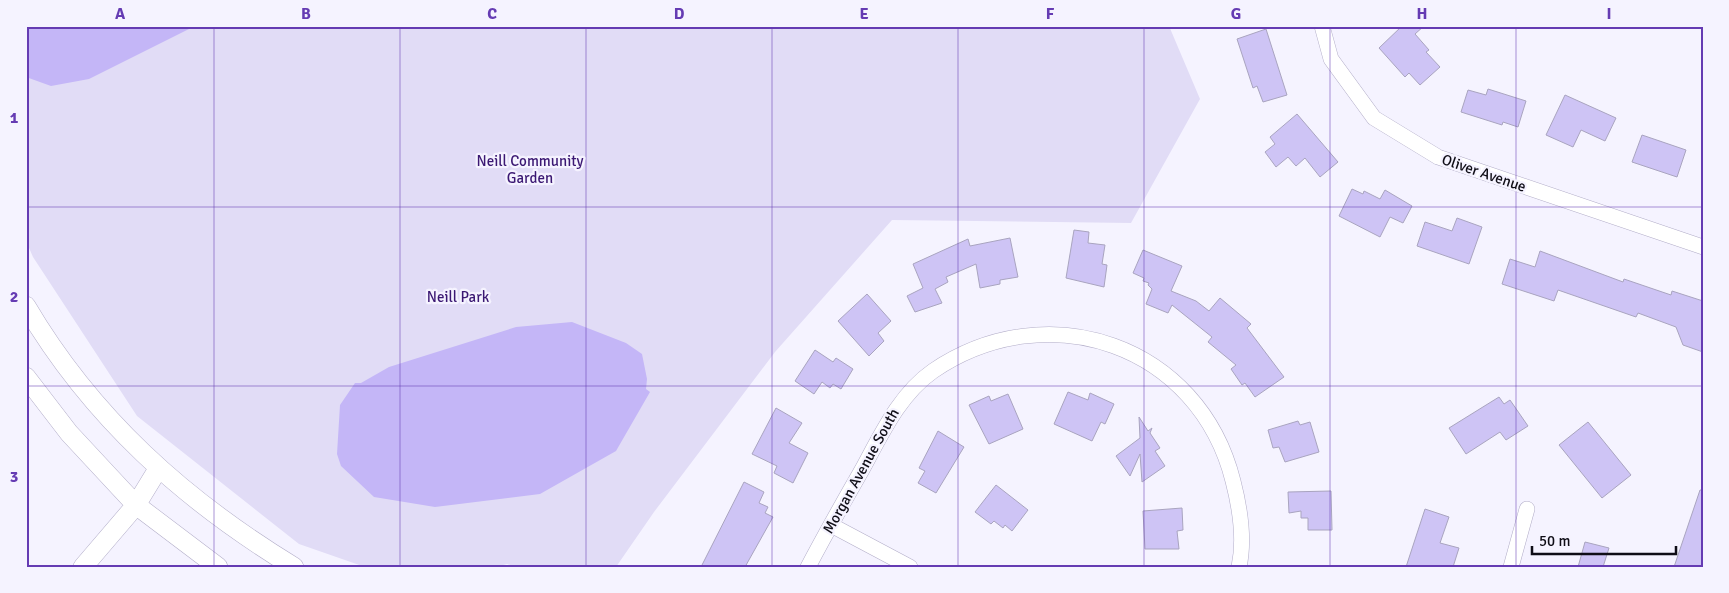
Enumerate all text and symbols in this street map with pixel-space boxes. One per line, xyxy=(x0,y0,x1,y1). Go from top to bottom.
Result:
text: A xyxy=(115,4,126,24)
text: B xyxy=(301,4,311,24)
text: C xyxy=(487,4,497,24)
text: D xyxy=(674,4,685,24)
text: E xyxy=(859,4,869,24)
text: F xyxy=(1046,4,1055,24)
text: G xyxy=(1231,4,1241,24)
text: H xyxy=(1417,4,1427,24)
text: I xyxy=(1606,4,1612,24)
text: 1 xyxy=(10,108,19,128)
street label: Oliver Avenue xyxy=(1439,150,1529,196)
park label: Neill Community Garden xyxy=(476,152,584,187)
text: 2 xyxy=(10,287,18,307)
park label: Neill Park xyxy=(427,288,490,306)
street label: Morgan Avenue South xyxy=(819,405,903,537)
text: 3 xyxy=(10,467,18,487)
scale bar xyxy=(1532,523,1675,555)
text: 50 m xyxy=(1539,532,1570,550)

